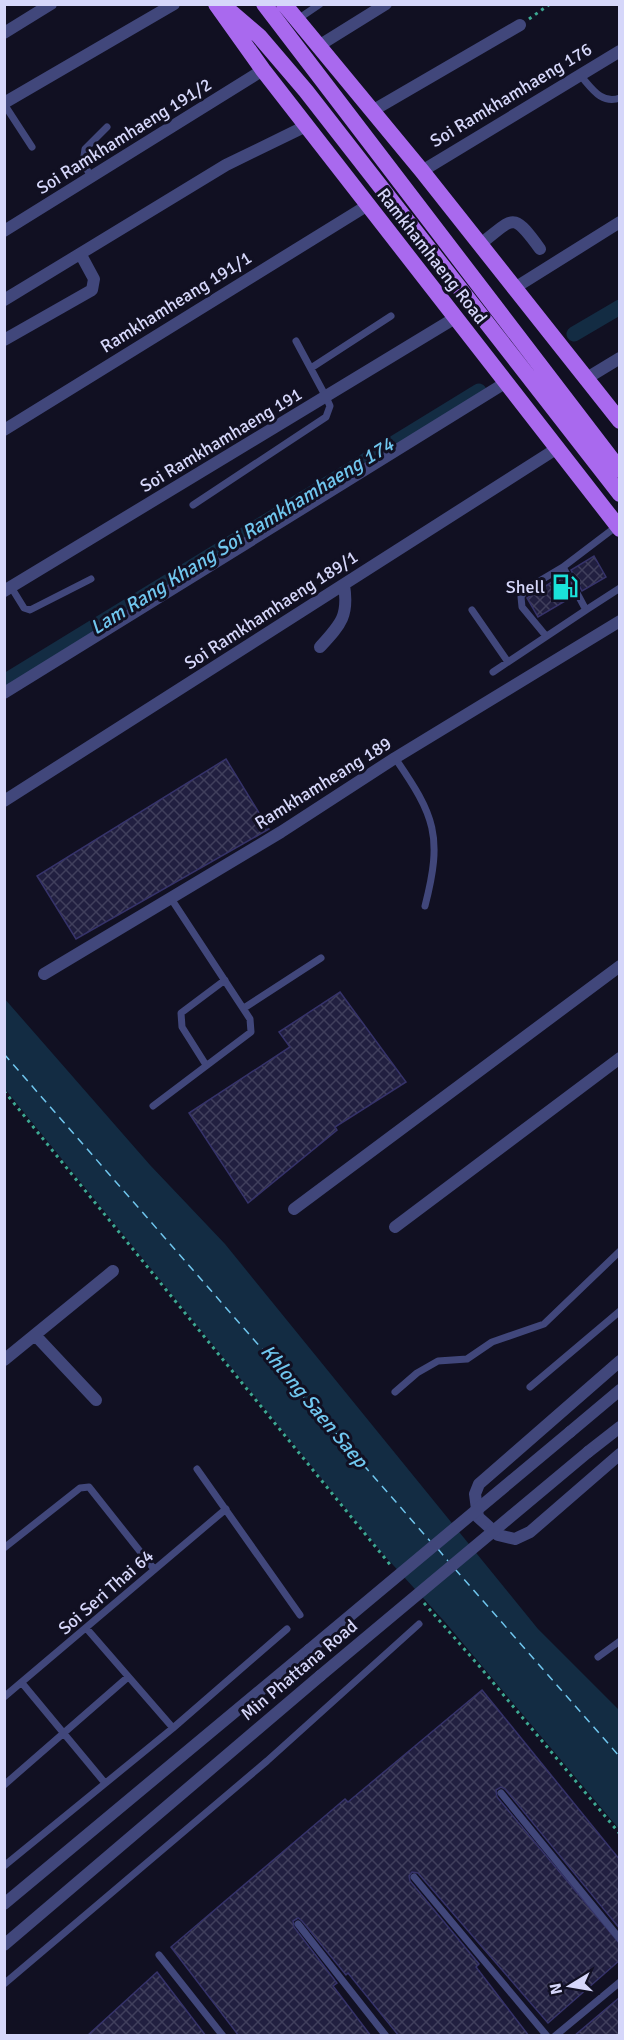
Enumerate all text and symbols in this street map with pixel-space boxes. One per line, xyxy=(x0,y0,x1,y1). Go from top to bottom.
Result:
street label: Soi Ramkhamhaeng 176 xyxy=(426,38,596,152)
street label: Soi Ramkhamhaeng 191/2 xyxy=(32,73,216,199)
street label: Ramkhamhaeng Road xyxy=(372,184,492,328)
street label: Ramkhamheang 191/1 xyxy=(96,247,256,357)
street label: Soi Ramkhamhaeng 191 xyxy=(136,383,306,497)
water label: Lam Rang Khang Soi Ramkhamhaeng 174 xyxy=(86,431,399,640)
street label: Soi Ramkhamhaeng 189/1 xyxy=(180,546,362,674)
fuel station icon: Shell xyxy=(550,572,580,602)
place label: Shell xyxy=(506,576,545,598)
street label: Ramkhamheang 189 xyxy=(251,732,395,834)
water label: Khlong Saen Saep xyxy=(255,1339,374,1474)
street label: Soi Seri Thai 64 xyxy=(54,1544,158,1639)
street label: Min Phattana Road xyxy=(236,1615,362,1725)
north arrow xyxy=(540,1956,600,2016)
text: N xyxy=(545,1981,567,1996)

